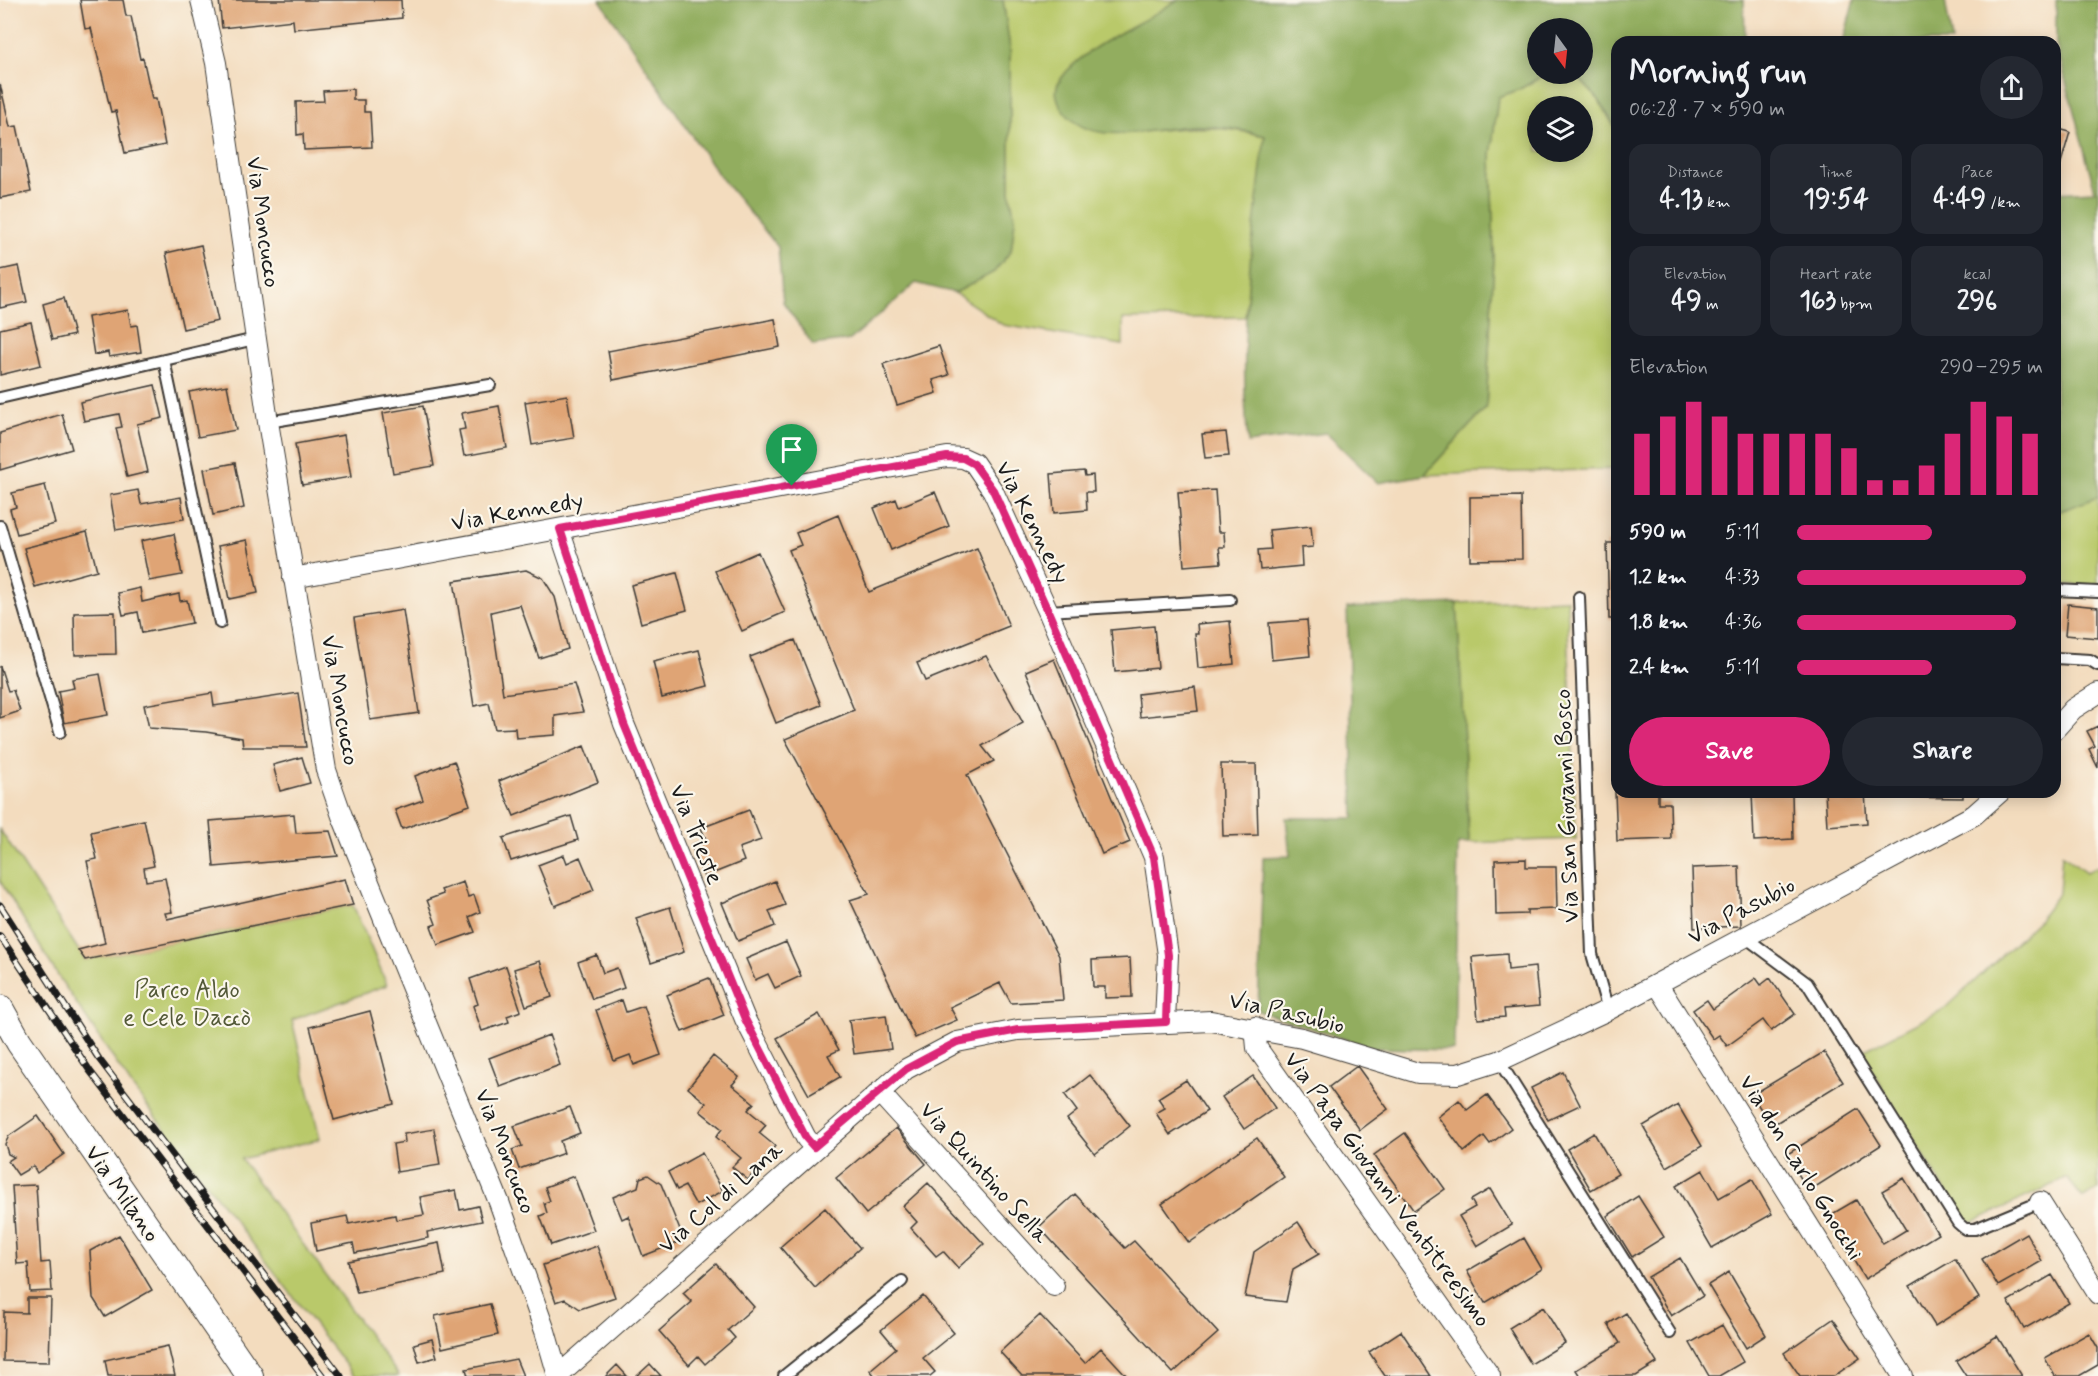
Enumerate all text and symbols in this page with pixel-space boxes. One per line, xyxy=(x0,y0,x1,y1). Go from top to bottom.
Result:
north arrow xyxy=(1527,18,1593,84)
map controls xyxy=(1527,18,1593,162)
text: Morning run xyxy=(1629,51,1807,95)
button: share xyxy=(1980,56,2043,119)
button: layers xyxy=(1527,96,1593,162)
text: 06:28 · 7 × 590 m xyxy=(1629,96,1785,123)
street label: Via Moncucco xyxy=(238,155,287,290)
text: Distance xyxy=(1667,162,1723,183)
text: Time xyxy=(1819,162,1853,183)
text: Pace xyxy=(1961,162,1993,183)
text: 4.13 xyxy=(1660,183,1703,217)
text: 19:54 xyxy=(1803,183,1869,217)
text: 4:49 xyxy=(1933,183,1986,217)
text: km xyxy=(1703,192,1730,213)
text: /km xyxy=(1986,192,2021,213)
text: Elevation xyxy=(1664,264,1727,285)
text: Heart rate xyxy=(1800,264,1872,285)
text: kcal xyxy=(1964,264,1990,285)
text: 49 xyxy=(1671,285,1702,319)
text: 163 xyxy=(1799,285,1836,319)
text: 296 xyxy=(1957,285,1997,319)
text: m xyxy=(1702,294,1719,315)
text: bpm xyxy=(1836,294,1873,315)
text: Elevation xyxy=(1629,354,1708,381)
text: 290–295 m xyxy=(1940,354,2043,381)
pin xyxy=(766,424,817,486)
icon: arrive xyxy=(775,433,808,466)
street label: Via Kennedy xyxy=(987,456,1076,589)
street label: Via Kennedy xyxy=(449,486,586,539)
text: 590 m xyxy=(1629,519,1686,546)
text: 5:11 xyxy=(1725,519,1760,546)
text: 1.2 km xyxy=(1629,564,1686,591)
text: 4:33 xyxy=(1725,564,1759,591)
text: 1.8 km xyxy=(1629,609,1688,636)
text: 4:36 xyxy=(1725,609,1762,636)
street label: Via Moncucco xyxy=(313,633,366,768)
text: 2.4 km xyxy=(1629,654,1689,681)
text: 5:11 xyxy=(1725,654,1760,681)
street label: Via San Giovanni Bosco xyxy=(1548,688,1587,924)
button: Save xyxy=(1629,717,1830,786)
button: Share xyxy=(1842,717,2043,786)
street label: Via Trieste xyxy=(661,780,730,889)
street label: Via Pasubio xyxy=(1682,870,1801,953)
park label: Parco Aldo e Cele Daccò xyxy=(123,975,251,1034)
street label: Via Pasubio xyxy=(1226,985,1348,1042)
street label: Via Papa Giovanni Ventitreesimo xyxy=(1276,1046,1497,1334)
street label: Via don Carlo Gnocchi xyxy=(1731,1069,1870,1266)
street label: Via Moncucco xyxy=(466,1084,543,1219)
street label: Via Quintino Sella xyxy=(912,1096,1056,1251)
street label: Via Col di Lana xyxy=(652,1135,790,1261)
street label: Via Milano xyxy=(77,1139,167,1249)

